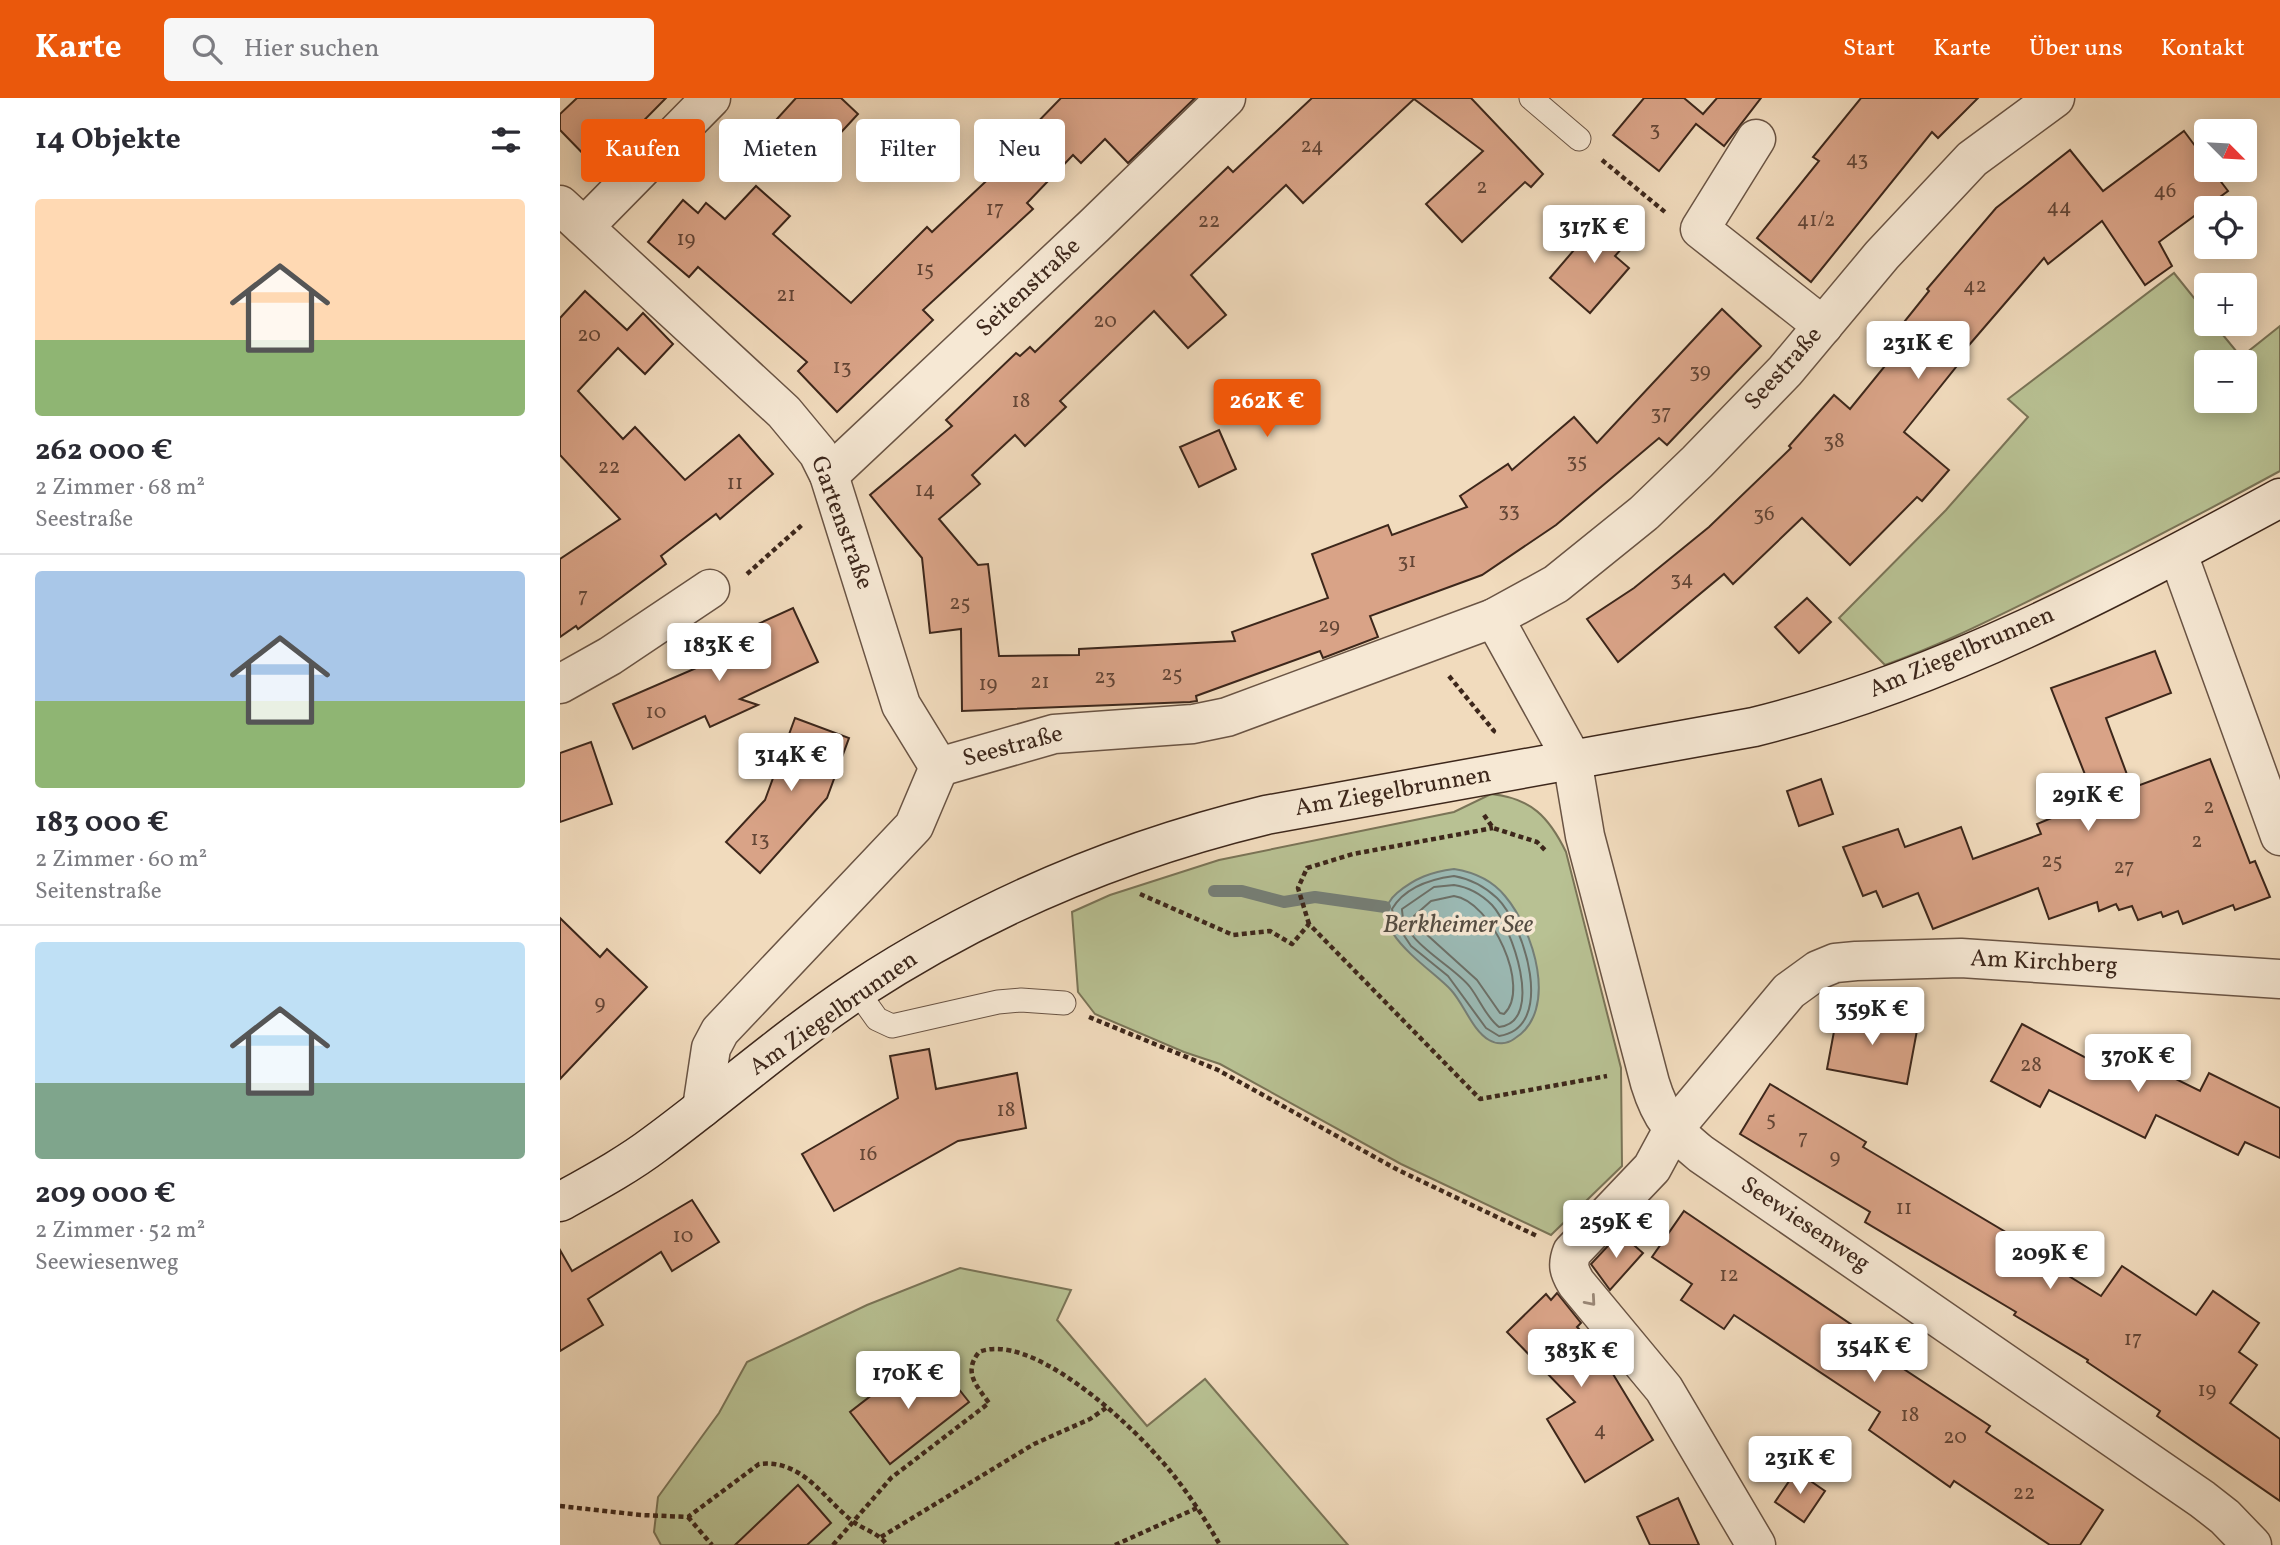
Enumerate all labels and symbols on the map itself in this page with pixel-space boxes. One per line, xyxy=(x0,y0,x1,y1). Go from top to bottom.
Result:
house number: 3 xyxy=(1650,115,1660,144)
north arrow xyxy=(2194,119,2258,182)
house number: 24 xyxy=(1300,132,1324,161)
house number: 43 xyxy=(1846,145,1868,174)
house number: 2 xyxy=(1476,173,1488,202)
house number: 46 xyxy=(2154,177,2176,206)
house number: 44 xyxy=(2046,193,2072,222)
house number: 17 xyxy=(986,195,1004,224)
pin: 317K € xyxy=(1537,206,1651,265)
house number: 41/2 xyxy=(1797,206,1835,235)
house number: 22 xyxy=(1198,207,1220,236)
house number: 19 xyxy=(676,225,696,254)
street label: Seitenstraße xyxy=(969,230,1089,346)
house number: 15 xyxy=(916,255,934,284)
house number: 42 xyxy=(1963,272,1987,301)
house number: 21 xyxy=(776,281,796,310)
house number: 20 xyxy=(1093,307,1117,336)
street label: Seestraße xyxy=(1737,320,1831,418)
house number: 20 xyxy=(577,321,601,350)
pin: 231K € xyxy=(1861,322,1975,381)
house number: 13 xyxy=(833,353,851,382)
house number: 39 xyxy=(1689,357,1711,386)
pin: 262K € xyxy=(1210,380,1324,439)
house number: 18 xyxy=(1012,387,1030,416)
house number: 37 xyxy=(1651,399,1671,428)
house number: 38 xyxy=(1823,427,1845,456)
house number: 35 xyxy=(1567,447,1587,476)
street label: Gartenstraße xyxy=(801,451,881,595)
house number: 22 xyxy=(598,453,620,482)
house number: 11 xyxy=(727,469,743,498)
house number: 14 xyxy=(915,476,935,505)
house number: 33 xyxy=(1498,496,1520,525)
house number: 36 xyxy=(1753,500,1775,529)
house number: 31 xyxy=(1398,547,1416,576)
house number: 34 xyxy=(1670,565,1694,594)
house number: 7 xyxy=(578,582,588,611)
house number: 25 xyxy=(949,589,971,618)
street label: Am Ziegelbrunnen xyxy=(1864,599,2060,707)
house number: 29 xyxy=(1318,612,1340,641)
pin: 183K € xyxy=(662,624,776,683)
house number: 25 xyxy=(1161,660,1183,689)
house number: 23 xyxy=(1094,663,1116,692)
house number: 21 xyxy=(1030,668,1050,697)
house number: 19 xyxy=(978,670,998,699)
house number: 10 xyxy=(646,698,666,727)
street label: Seestraße xyxy=(959,717,1067,777)
pin: 314K € xyxy=(734,734,848,793)
street label: Am Ziegelbrunnen xyxy=(1292,758,1494,826)
pin: 291K € xyxy=(2031,774,2145,833)
house number: 2 xyxy=(2203,793,2215,822)
house number: 13 xyxy=(751,825,769,854)
house number: 2 xyxy=(2191,827,2203,856)
house number: 25 xyxy=(2041,847,2063,876)
house number: 27 xyxy=(2114,853,2134,882)
water label: Berkheimer See xyxy=(1383,907,1534,943)
street label: Am Kirchberg xyxy=(1969,942,2119,984)
street label: Am Ziegelbrunnen xyxy=(743,943,925,1085)
pin: 359K € xyxy=(1815,988,1929,1047)
house number: 9 xyxy=(595,989,606,1018)
pin: 370K € xyxy=(2081,1034,2195,1094)
house number: 28 xyxy=(2020,1051,2042,1080)
house number: 18 xyxy=(997,1096,1015,1125)
house number: 5 xyxy=(1766,1105,1776,1134)
house number: 7 xyxy=(1798,1124,1808,1153)
house number: 16 xyxy=(859,1140,877,1169)
house number: 9 xyxy=(1830,1143,1841,1172)
street label: Seewiesenweg xyxy=(1733,1169,1877,1281)
house number: 11 xyxy=(1896,1194,1912,1223)
pin: 259K € xyxy=(1559,1200,1673,1260)
house number: 10 xyxy=(673,1222,693,1251)
pin: 209K € xyxy=(1993,1232,2107,1291)
house number: 12 xyxy=(1719,1261,1739,1290)
one-way arrow xyxy=(1583,1293,1595,1306)
pin: 354K € xyxy=(1817,1324,1931,1384)
house number: 17 xyxy=(2124,1325,2142,1354)
pin: 383K € xyxy=(1524,1330,1638,1389)
pin: 170K € xyxy=(851,1352,965,1411)
house number: 19 xyxy=(2197,1376,2217,1405)
house number: 18 xyxy=(1901,1401,1919,1430)
house number: 4 xyxy=(1594,1416,1606,1445)
house number: 20 xyxy=(1943,1423,1967,1452)
pin: 231K € xyxy=(1743,1436,1857,1496)
house number: 22 xyxy=(2013,1479,2035,1508)

